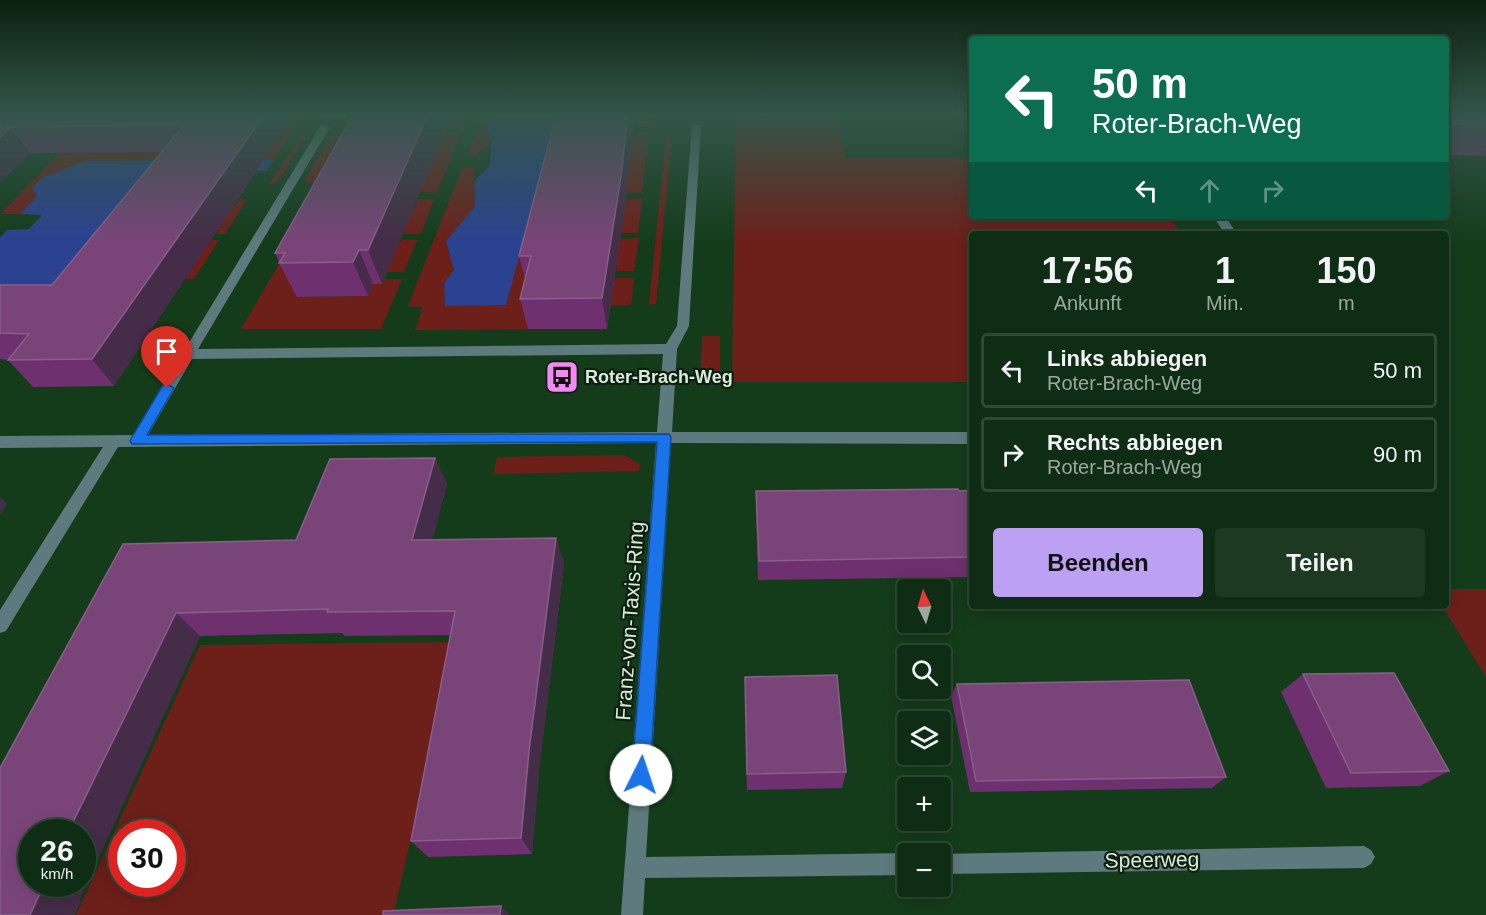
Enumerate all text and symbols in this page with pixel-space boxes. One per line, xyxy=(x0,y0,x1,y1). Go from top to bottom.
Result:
icon: left xyxy=(993,60,1071,138)
text: 50 m xyxy=(1092,60,1188,107)
text: Roter-Brach-Weg xyxy=(1092,109,1302,139)
icon: left xyxy=(1130,174,1163,207)
icon: ahead xyxy=(1193,174,1226,207)
icon: right xyxy=(1256,174,1289,207)
text: 17:56 xyxy=(1042,250,1134,291)
text: 1 xyxy=(1215,250,1235,291)
text: 150 xyxy=(1316,250,1376,291)
text: Ankunft xyxy=(1054,292,1121,314)
text: Min. xyxy=(1206,292,1244,314)
text: m xyxy=(1338,292,1355,314)
pin xyxy=(141,326,192,388)
icon: arrive xyxy=(150,335,183,368)
text: Links abbiegen xyxy=(1047,346,1207,371)
icon: left xyxy=(996,354,1029,387)
text: 50 m xyxy=(1373,358,1422,383)
bus stop icon: Roter-Brach-Weg xyxy=(544,359,580,395)
place label: Roter-Brach-Weg xyxy=(585,367,733,387)
text: Roter-Brach-Weg xyxy=(1047,372,1202,394)
text: Rechts abbiegen xyxy=(1047,430,1223,455)
icon: right xyxy=(996,438,1029,471)
text: 90 m xyxy=(1373,442,1422,467)
text: Roter-Brach-Weg xyxy=(1047,456,1202,478)
street label: Franz-von-Taxis-Ring xyxy=(611,521,648,721)
button: Beenden xyxy=(993,528,1203,597)
button: Teilen xyxy=(1215,528,1425,597)
north arrow xyxy=(897,579,951,633)
map controls xyxy=(897,579,951,897)
button: search xyxy=(897,645,951,699)
button: layers xyxy=(897,711,951,765)
position arrow xyxy=(609,743,673,807)
button: + xyxy=(897,777,951,831)
speed limit sign: 30 xyxy=(108,819,186,897)
text: 26 xyxy=(40,834,74,867)
button: − xyxy=(897,843,951,897)
street label: Speerweg xyxy=(1105,847,1199,872)
text: km/h xyxy=(41,865,73,882)

